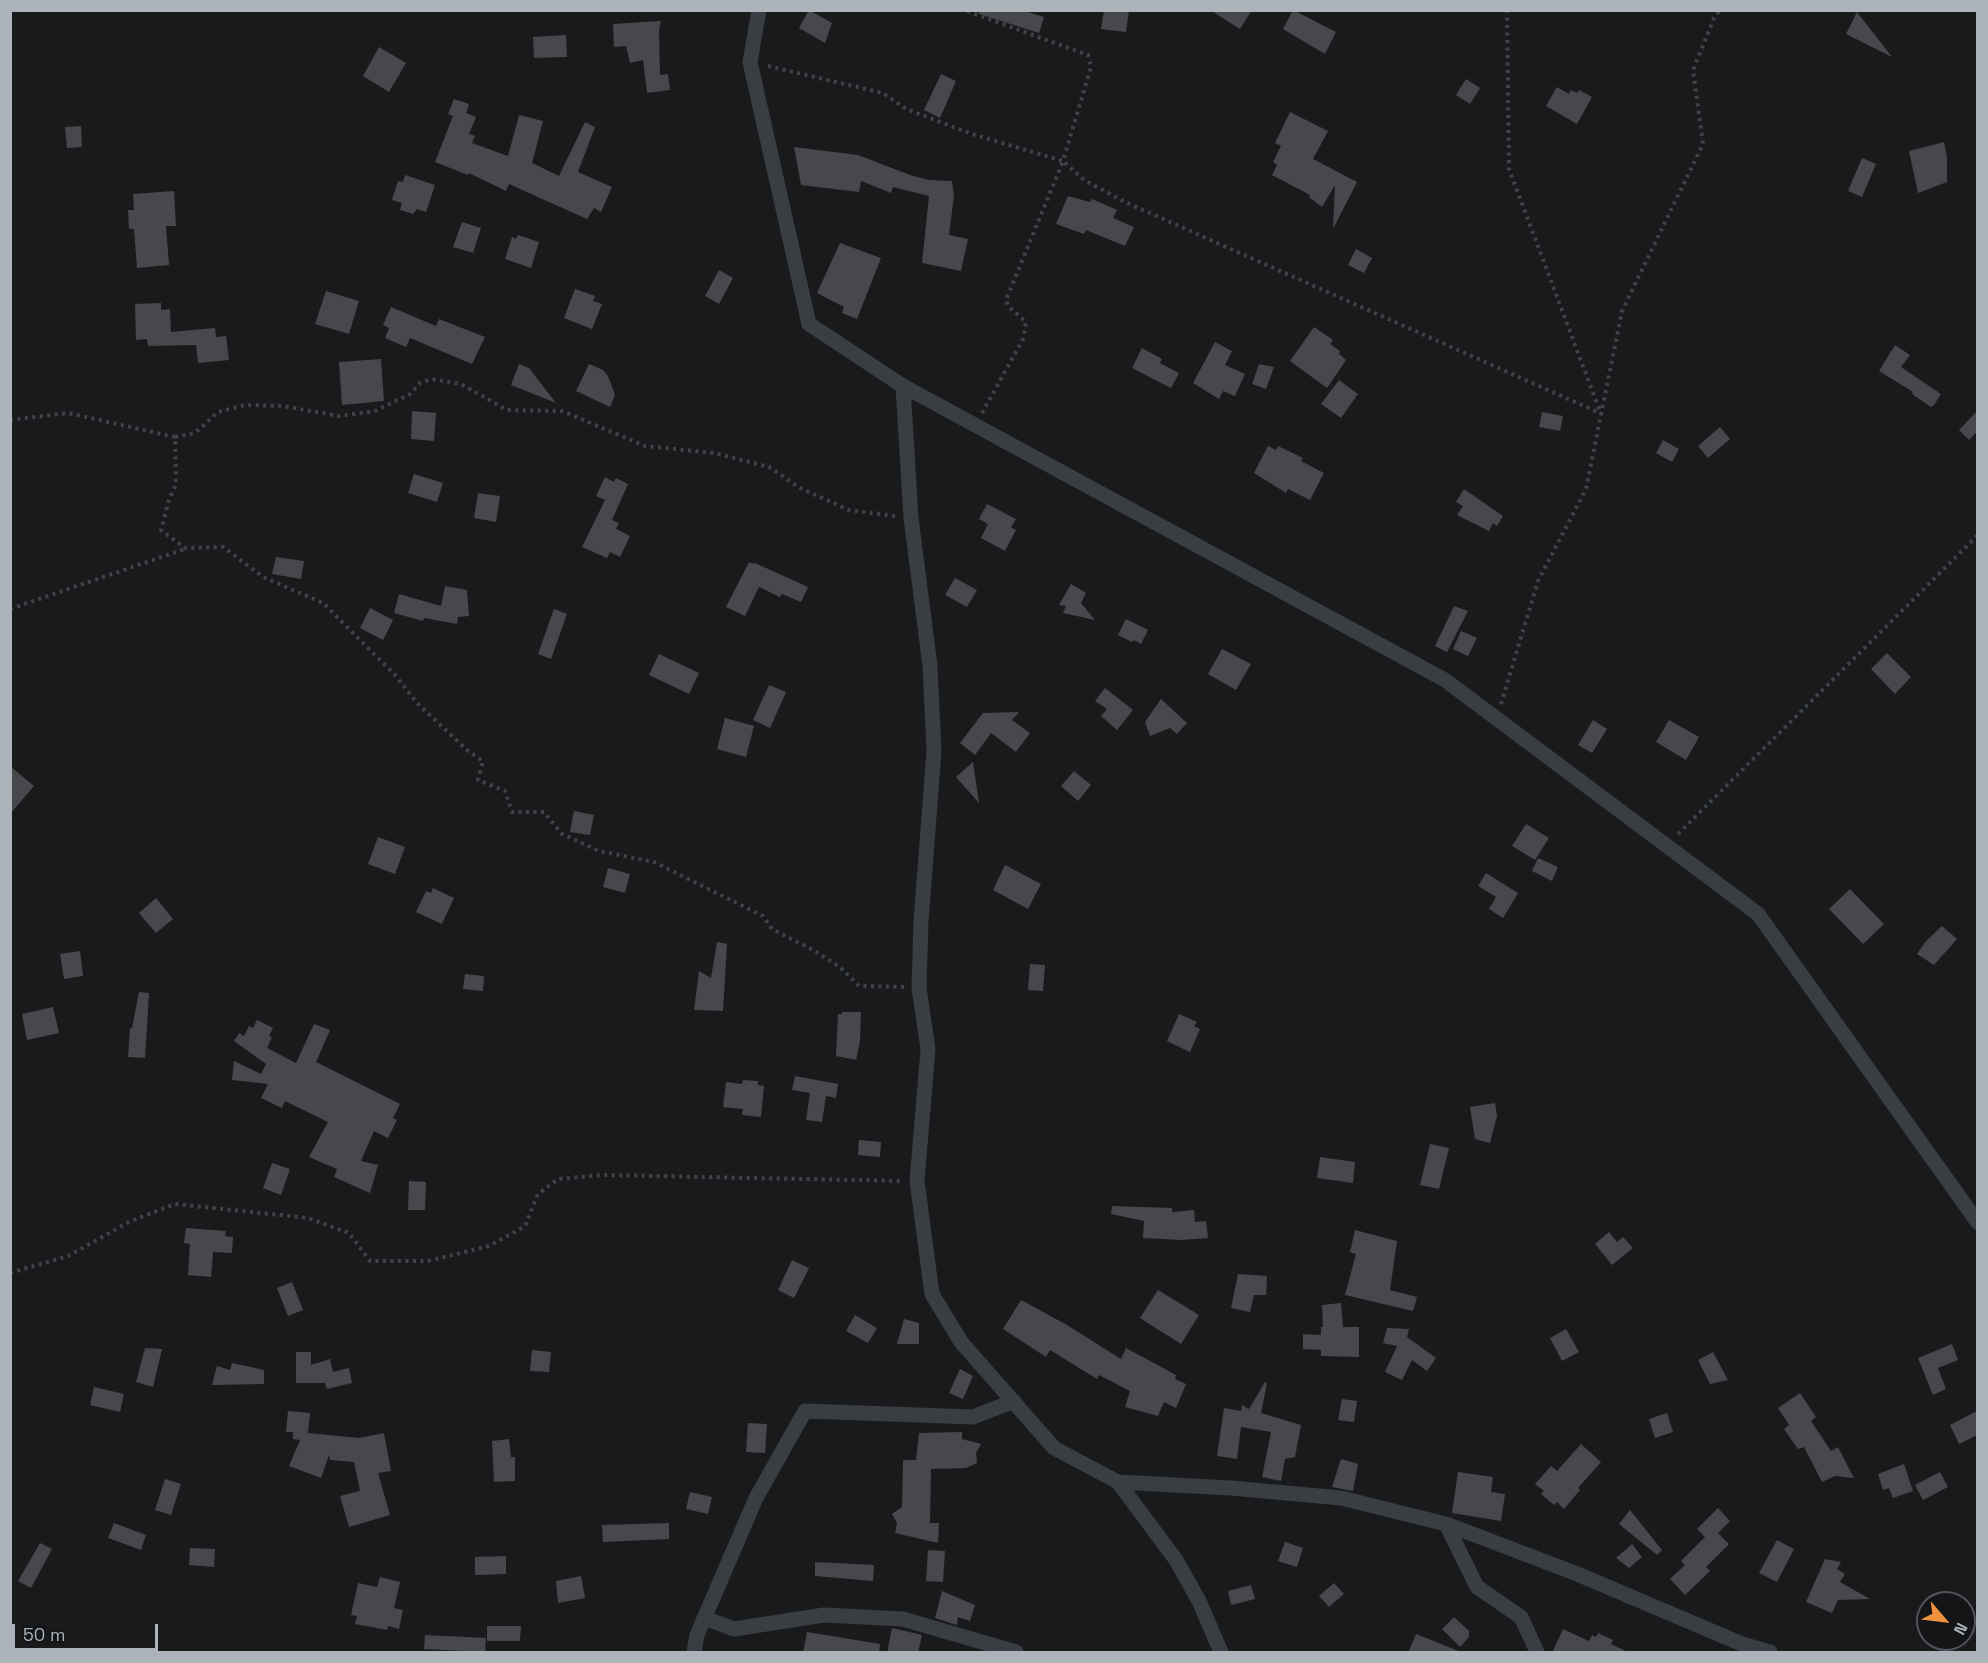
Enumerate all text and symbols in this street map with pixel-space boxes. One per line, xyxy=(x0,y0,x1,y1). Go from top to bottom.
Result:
north arrow xyxy=(1916,1591,1976,1651)
scale bar xyxy=(15,1612,160,1650)
text: N xyxy=(1949,1619,1972,1638)
text: 50 m xyxy=(23,1623,65,1646)

